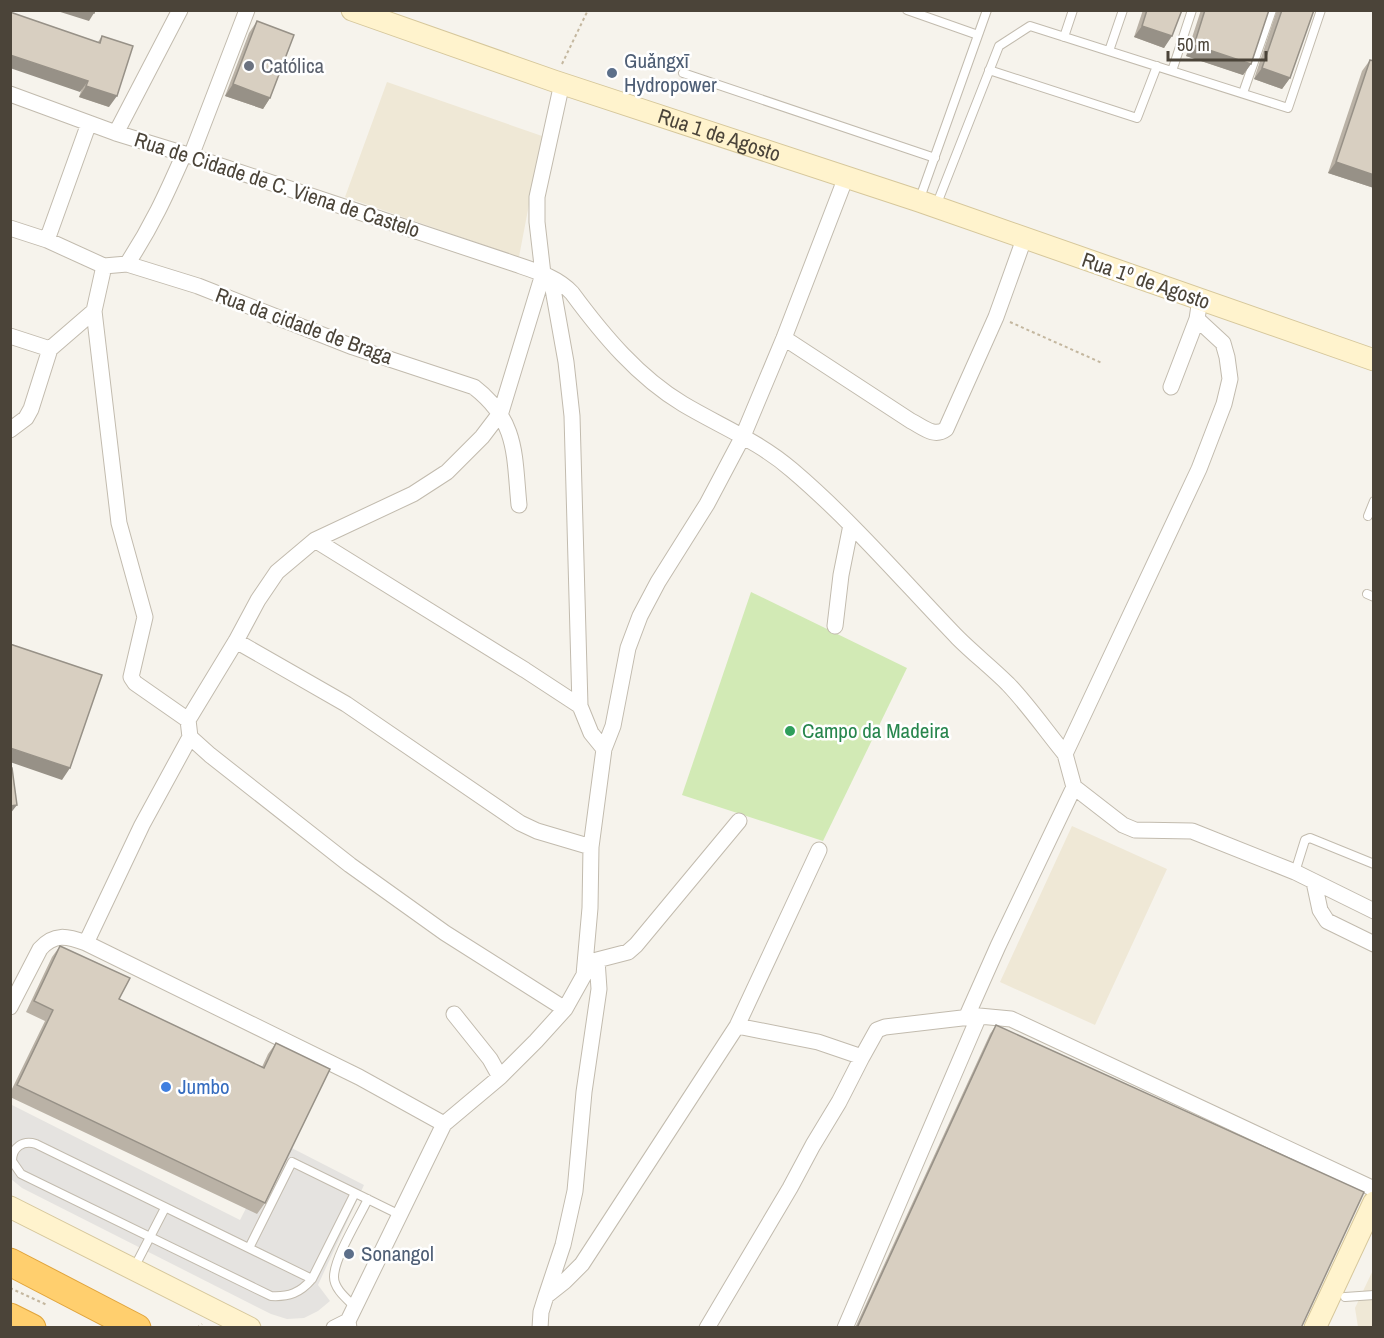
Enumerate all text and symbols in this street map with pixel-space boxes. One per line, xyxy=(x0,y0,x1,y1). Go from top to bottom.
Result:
scale bar xyxy=(1168,24,1266,62)
text: 50 m xyxy=(1177,32,1210,57)
place label: Guǎngxī Hydropower xyxy=(624,46,717,99)
place label: Católica xyxy=(261,51,325,80)
marker: Católica xyxy=(242,59,256,73)
marker: Guǎngxī Hydropower xyxy=(605,66,619,80)
street label: Rua 1 de Agosto xyxy=(654,101,784,169)
street label: Rua de Cidade de C. Viena de Castelo xyxy=(131,125,424,244)
street label: Rua 1º de Agosto xyxy=(1078,245,1214,316)
street label: Rua da cidade de Braga xyxy=(211,280,397,371)
place label: Campo da Madeira xyxy=(802,716,950,745)
marker: Campo da Madeira xyxy=(783,724,797,738)
place label: Jumbo xyxy=(178,1072,230,1101)
marker: Jumbo xyxy=(159,1080,173,1094)
place label: Sonangol xyxy=(361,1239,434,1268)
marker: Sonangol xyxy=(342,1247,356,1261)

